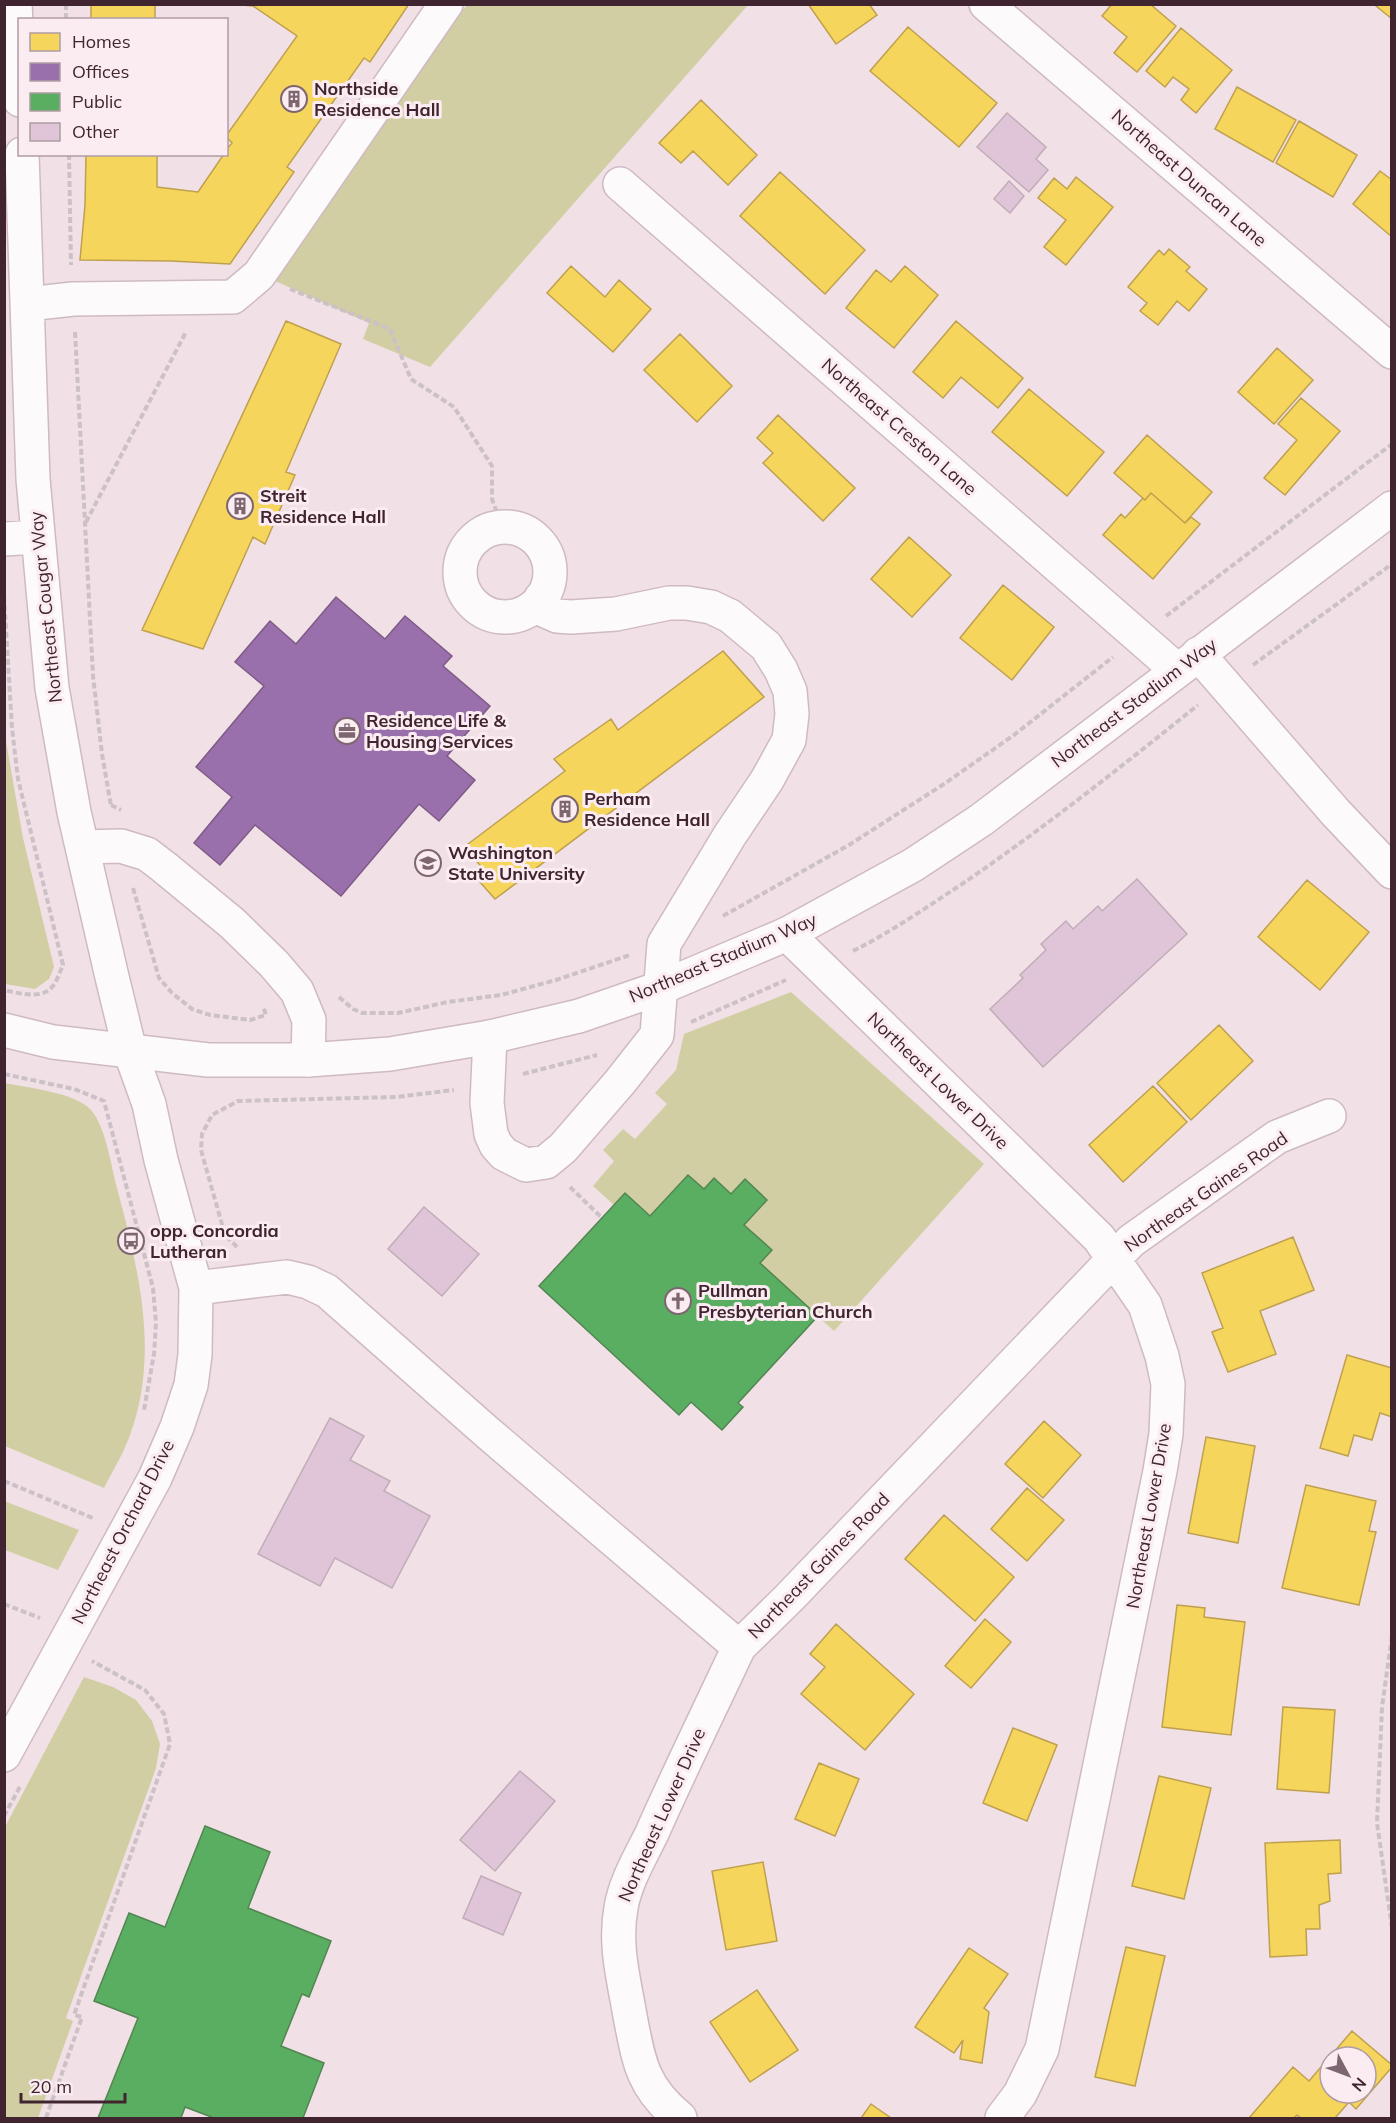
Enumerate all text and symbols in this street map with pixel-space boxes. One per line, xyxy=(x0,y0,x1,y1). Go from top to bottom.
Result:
legend xyxy=(18,18,228,156)
text: Homes xyxy=(72,30,131,53)
text: Offices xyxy=(72,60,130,83)
place label: Northside Residence Hall xyxy=(314,77,440,121)
building icon: Northside Residence Hall xyxy=(279,84,309,114)
text: Public xyxy=(72,90,122,113)
street label: Northeast Duncan Lane xyxy=(1107,104,1272,251)
text: Other xyxy=(72,120,120,143)
street label: Northeast Creston Lane xyxy=(817,353,982,500)
place label: Streit Residence Hall xyxy=(260,484,386,528)
building icon: Streit Residence Hall xyxy=(225,491,255,521)
street label: Northeast Cougar Way xyxy=(24,510,67,704)
street label: Northeast Stadium Way xyxy=(1046,633,1221,772)
place label: Residence Life & Housing Services xyxy=(366,709,513,753)
office icon: Residence Life & Housing Services xyxy=(332,716,362,746)
place label: Perham Residence Hall xyxy=(584,787,710,831)
building icon: Perham Residence Hall xyxy=(550,794,580,824)
place label: Washington State University xyxy=(448,841,585,885)
school or university icon: Washington State University xyxy=(413,848,443,878)
street label: Northeast Stadium Way xyxy=(626,907,820,1007)
street label: Northeast Lower Drive xyxy=(863,1007,1014,1154)
street label: Northeast Gaines Road xyxy=(1120,1126,1292,1257)
place label: opp. Concordia Lutheran xyxy=(150,1219,279,1263)
bus stop icon: opp. Concordia Lutheran xyxy=(116,1226,146,1256)
place label: Pullman Presbyterian Church xyxy=(698,1279,873,1323)
church icon: Pullman Presbyterian Church xyxy=(663,1286,693,1316)
street label: Northeast Lower Drive xyxy=(1121,1421,1176,1610)
street label: Northeast Orchard Drive xyxy=(66,1436,179,1628)
street label: Northeast Gaines Road xyxy=(743,1488,894,1644)
street label: Northeast Lower Drive xyxy=(613,1724,710,1905)
north arrow xyxy=(1318,2045,1378,2105)
scale bar xyxy=(21,2066,124,2104)
text: N xyxy=(1348,2074,1371,2096)
text: 20 m xyxy=(30,2075,72,2098)

